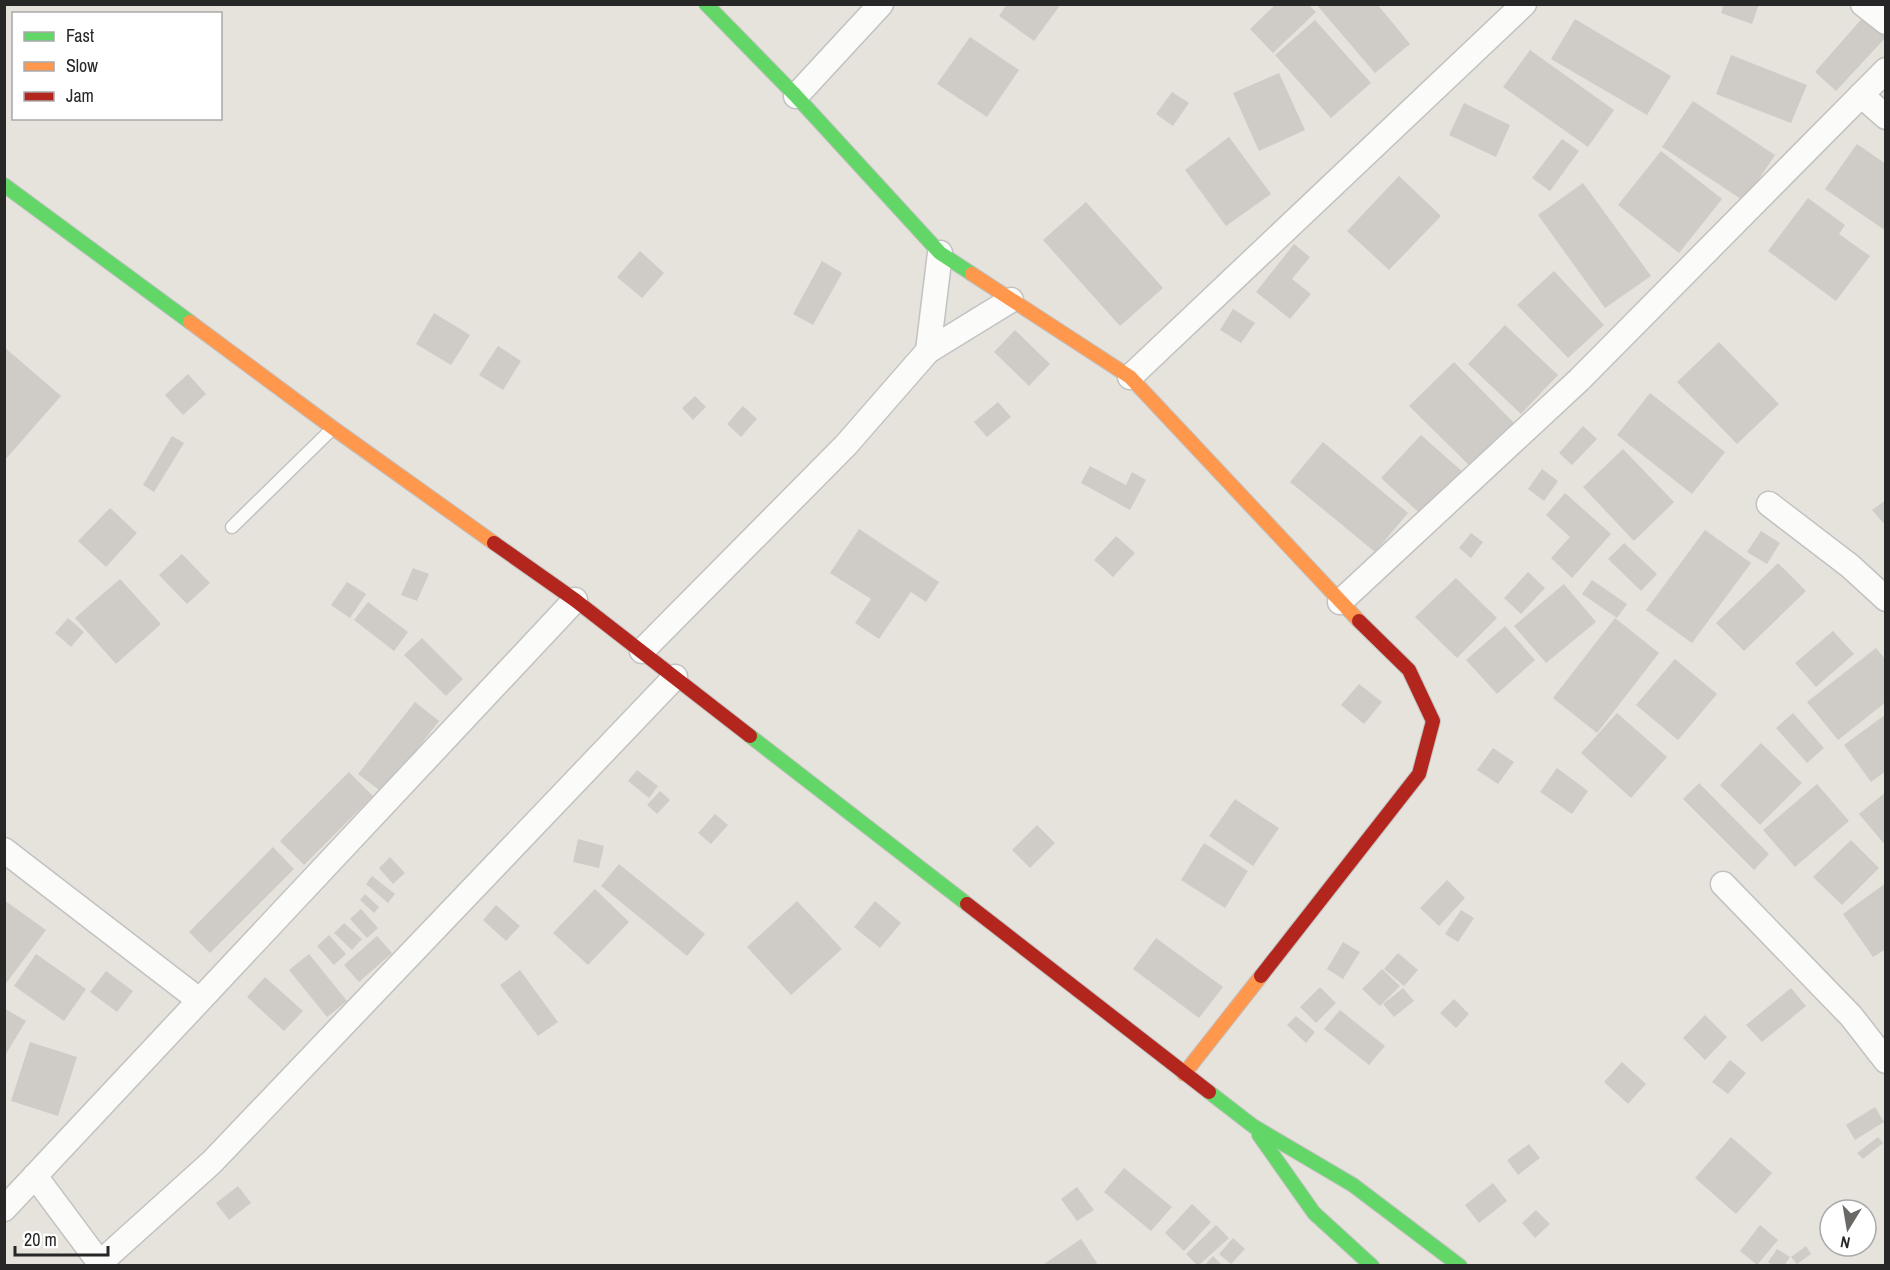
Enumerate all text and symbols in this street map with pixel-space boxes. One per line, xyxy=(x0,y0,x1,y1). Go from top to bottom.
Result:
legend xyxy=(12,12,222,120)
text: Fast xyxy=(66,23,94,48)
text: Slow xyxy=(66,53,98,78)
text: Jam xyxy=(66,83,94,108)
north arrow xyxy=(1818,1198,1878,1258)
scale bar xyxy=(15,1219,108,1257)
text: 20 m xyxy=(24,1227,57,1252)
text: N xyxy=(1838,1231,1852,1254)

